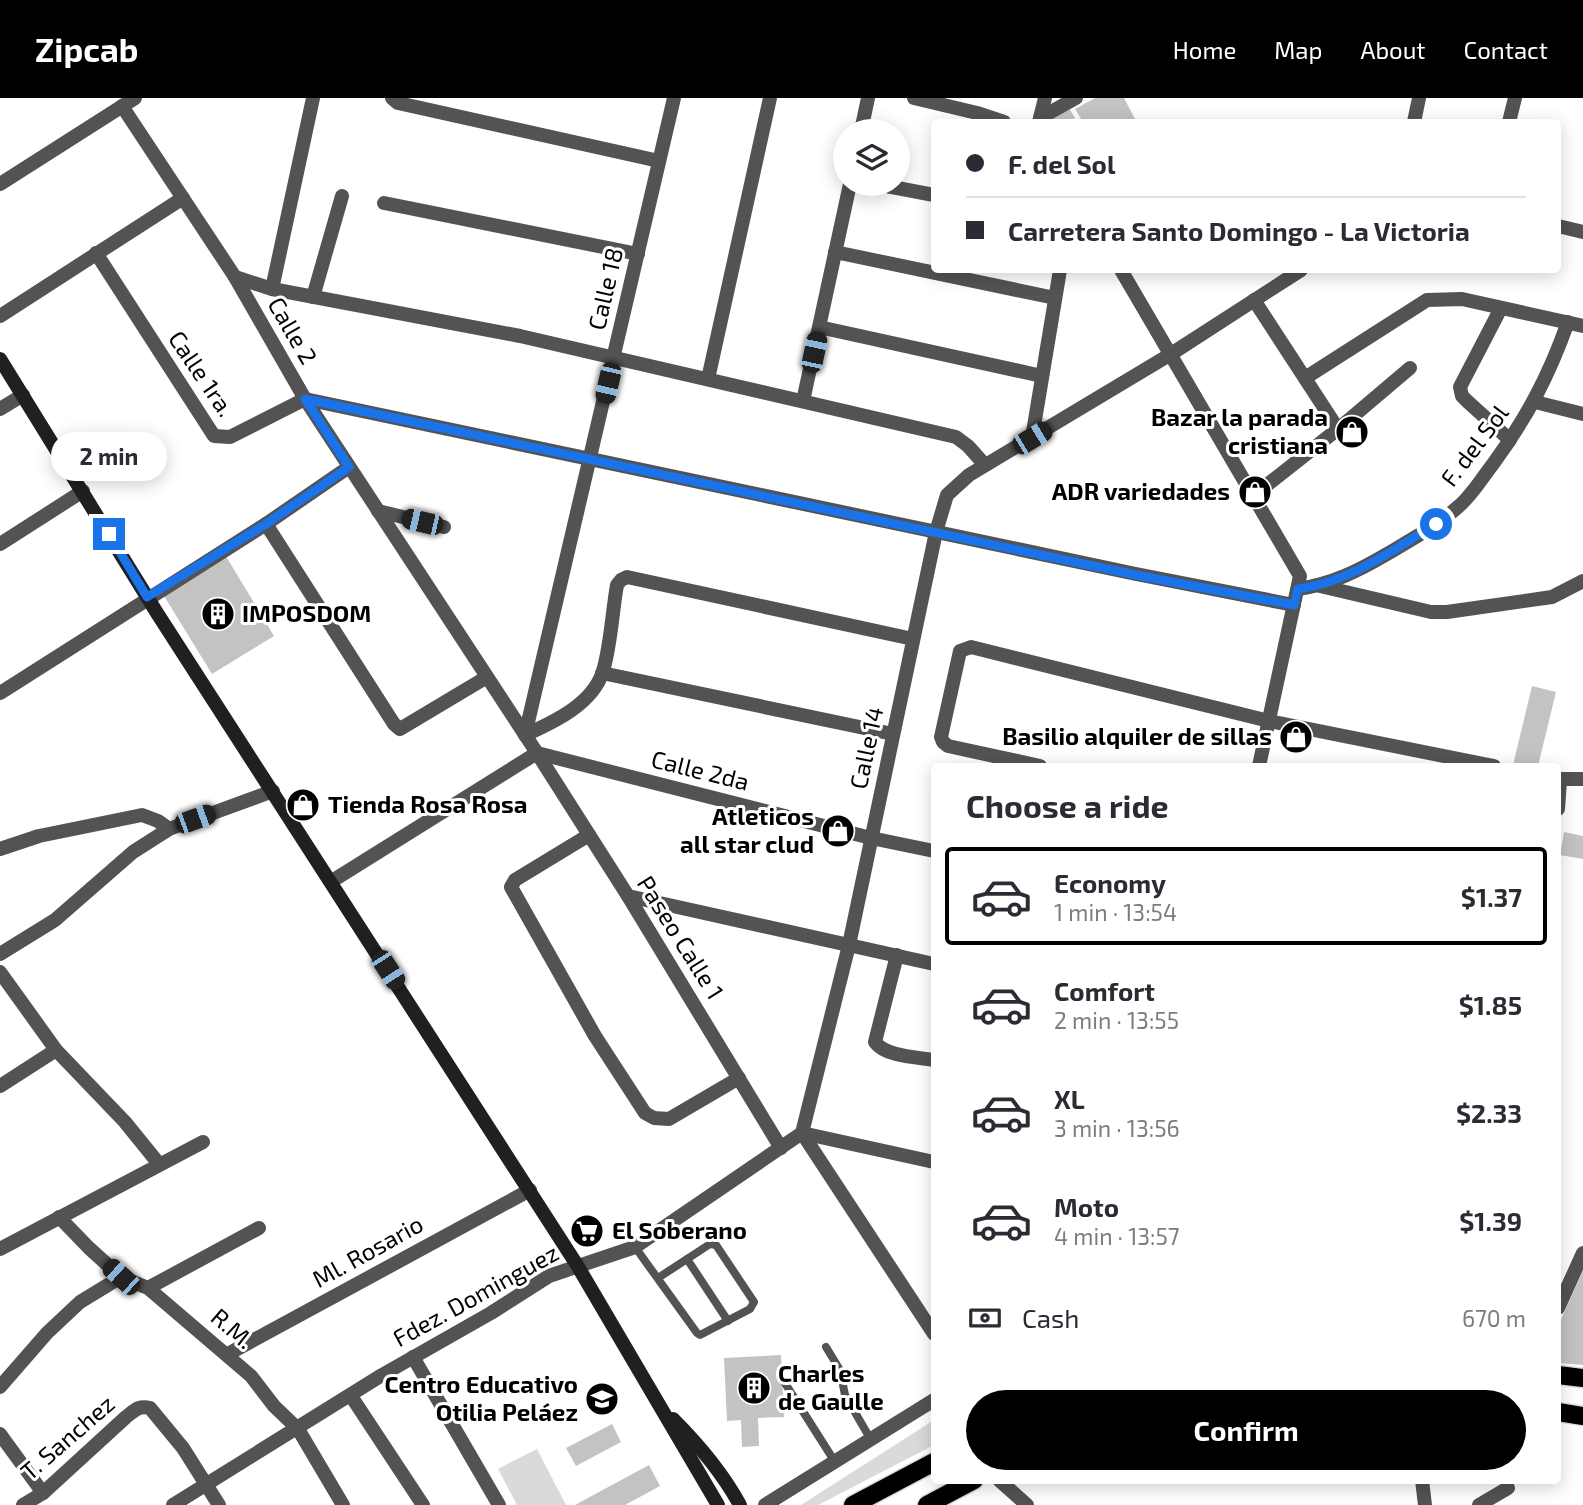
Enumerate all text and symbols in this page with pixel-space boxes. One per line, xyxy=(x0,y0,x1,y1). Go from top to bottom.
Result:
text: Zipcab xyxy=(35,29,138,69)
text: Home xyxy=(1173,35,1236,64)
text: Map xyxy=(1274,35,1322,64)
text: About xyxy=(1360,35,1426,64)
text: Contact xyxy=(1464,35,1548,64)
map controls xyxy=(833,119,910,196)
button: layers xyxy=(833,119,910,196)
text: F. del Sol xyxy=(1008,148,1115,179)
text: Carretera Santo Domingo - La Victoria xyxy=(1008,215,1470,246)
street label: Calle 18 xyxy=(581,245,628,333)
street label: Calle 2 xyxy=(263,291,324,369)
street label: Calle 1ra. xyxy=(163,325,241,422)
car xyxy=(800,329,829,375)
car xyxy=(594,360,623,406)
street label: F. del Sol xyxy=(1434,399,1514,492)
place label: Bazar la parada cristiana xyxy=(1151,402,1328,459)
shop icon: Bazar la parada cristiana xyxy=(1333,413,1371,451)
car xyxy=(1009,418,1056,458)
callout: 2 min xyxy=(51,432,167,482)
text: 2 min xyxy=(80,442,138,470)
shop icon: ADR variedades xyxy=(1236,473,1274,511)
place label: ADR variedades xyxy=(1052,476,1230,505)
car xyxy=(400,507,445,537)
route start xyxy=(1420,508,1452,540)
route end xyxy=(93,518,125,550)
building icon: IMPOSDOM xyxy=(199,595,237,633)
place label: IMPOSDOM xyxy=(242,598,371,627)
street label: Calle 14 xyxy=(843,704,888,792)
shop icon: Basilio alquiler de sillas xyxy=(1277,718,1315,756)
place label: Basilio alquiler de sillas xyxy=(1002,721,1272,750)
street label: Calle 2da xyxy=(648,743,752,796)
shop icon: Tienda Rosa Rosa xyxy=(284,786,322,824)
text: Choose a ride xyxy=(966,786,1169,824)
place label: Tienda Rosa Rosa xyxy=(328,789,527,818)
place label: Atleticos all star clud xyxy=(680,801,814,858)
car xyxy=(172,802,219,836)
shop icon: Atleticos all star clud xyxy=(819,812,857,850)
icon: car xyxy=(970,865,1033,928)
text: Economy xyxy=(1054,867,1166,898)
street label: Paseo Calle 1 xyxy=(632,870,731,1004)
text: $1.37 xyxy=(1461,881,1522,912)
text: 1 min · 13:54 xyxy=(1054,898,1177,926)
car xyxy=(368,947,409,993)
icon: car xyxy=(970,973,1033,1036)
text: Comfort xyxy=(1054,975,1155,1006)
text: $1.85 xyxy=(1459,989,1522,1020)
text: 2 min · 13:55 xyxy=(1054,1006,1179,1034)
icon: car xyxy=(970,1081,1033,1144)
text: XL xyxy=(1054,1083,1085,1114)
text: $2.33 xyxy=(1456,1097,1522,1128)
text: 3 min · 13:56 xyxy=(1054,1114,1180,1142)
icon: car xyxy=(970,1189,1033,1252)
text: Moto xyxy=(1054,1191,1119,1222)
text: $1.39 xyxy=(1459,1205,1522,1236)
street label: Ml. Rosario xyxy=(307,1208,428,1293)
supermarket icon: El Soberano xyxy=(568,1212,606,1250)
place label: El Soberano xyxy=(612,1215,747,1244)
text: 4 min · 13:57 xyxy=(1054,1222,1180,1250)
street label: Fdez. Dominguez xyxy=(387,1237,563,1352)
car xyxy=(99,1255,144,1299)
icon: cash xyxy=(966,1299,1004,1337)
street label: R.M. xyxy=(206,1302,260,1354)
text: Cash xyxy=(1022,1302,1079,1333)
text: 670 m xyxy=(1462,1304,1526,1332)
place label: Charles de Gaulle xyxy=(778,1358,884,1415)
place label: Centro Educativo Otilia Peláez xyxy=(384,1369,578,1426)
building icon: Charles de Gaulle xyxy=(735,1369,773,1407)
school or university icon: Centro Educativo Otilia Peláez xyxy=(583,1380,621,1418)
street label: T. Sanchez xyxy=(14,1388,120,1485)
button: Confirm xyxy=(966,1390,1526,1470)

